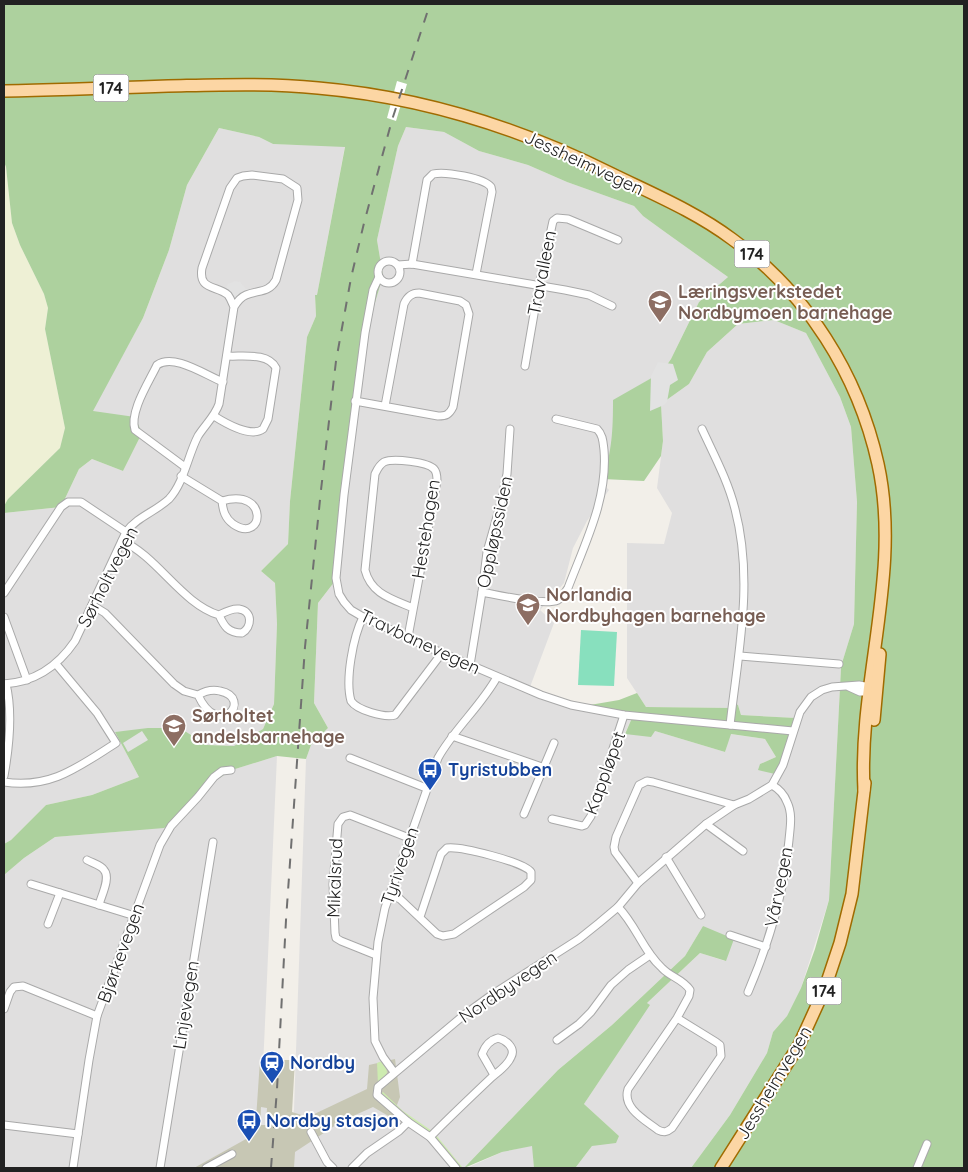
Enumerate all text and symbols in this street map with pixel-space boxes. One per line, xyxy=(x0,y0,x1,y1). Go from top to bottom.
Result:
road number: 174 xyxy=(94,75,128,102)
street label: Jessheimvegen xyxy=(521,125,647,200)
street label: Travalleen xyxy=(522,228,561,318)
road number: 174 xyxy=(734,240,770,268)
place label: Læringsverkstedet Nordbymoen barnehage xyxy=(678,280,893,324)
school or university icon: Læringsverkstedet Nordbymoen barnehage xyxy=(647,289,673,323)
street label: Oppløpssiden xyxy=(471,474,518,590)
street label: Hestehagen xyxy=(406,478,445,580)
street label: Sørholtvegen xyxy=(72,522,143,631)
place label: Norlandia Nordbyhagen barnehage xyxy=(546,583,766,627)
school or university icon: Norlandia Nordbyhagen barnehage xyxy=(515,592,541,626)
street label: Travbanevegen xyxy=(356,604,484,679)
place label: Sørholtet andelsbarnehage xyxy=(192,704,345,748)
school or university icon: Sørholtet andelsbarnehage xyxy=(161,713,187,747)
street label: Kappløpet xyxy=(579,728,630,818)
bus stop icon: Tyristubben xyxy=(417,757,443,791)
place label: Tyristubben xyxy=(448,758,552,781)
street label: Tyrivegen xyxy=(375,824,424,908)
street label: Mikalsrud xyxy=(322,838,347,918)
street label: Vårvegen xyxy=(759,845,798,929)
street label: Bjørkevegen xyxy=(92,900,149,1006)
street label: Nordbyvegen xyxy=(454,945,561,1028)
street label: Linjevegen xyxy=(167,959,204,1051)
road number: 174 xyxy=(806,978,842,1004)
street label: Jessheimvegen xyxy=(731,1022,817,1144)
station icon: Nordby xyxy=(259,1050,285,1084)
place label: Nordby xyxy=(290,1051,355,1074)
bus stop icon: Nordby stasjon xyxy=(236,1108,262,1142)
place label: Nordby stasjon xyxy=(266,1109,399,1132)

